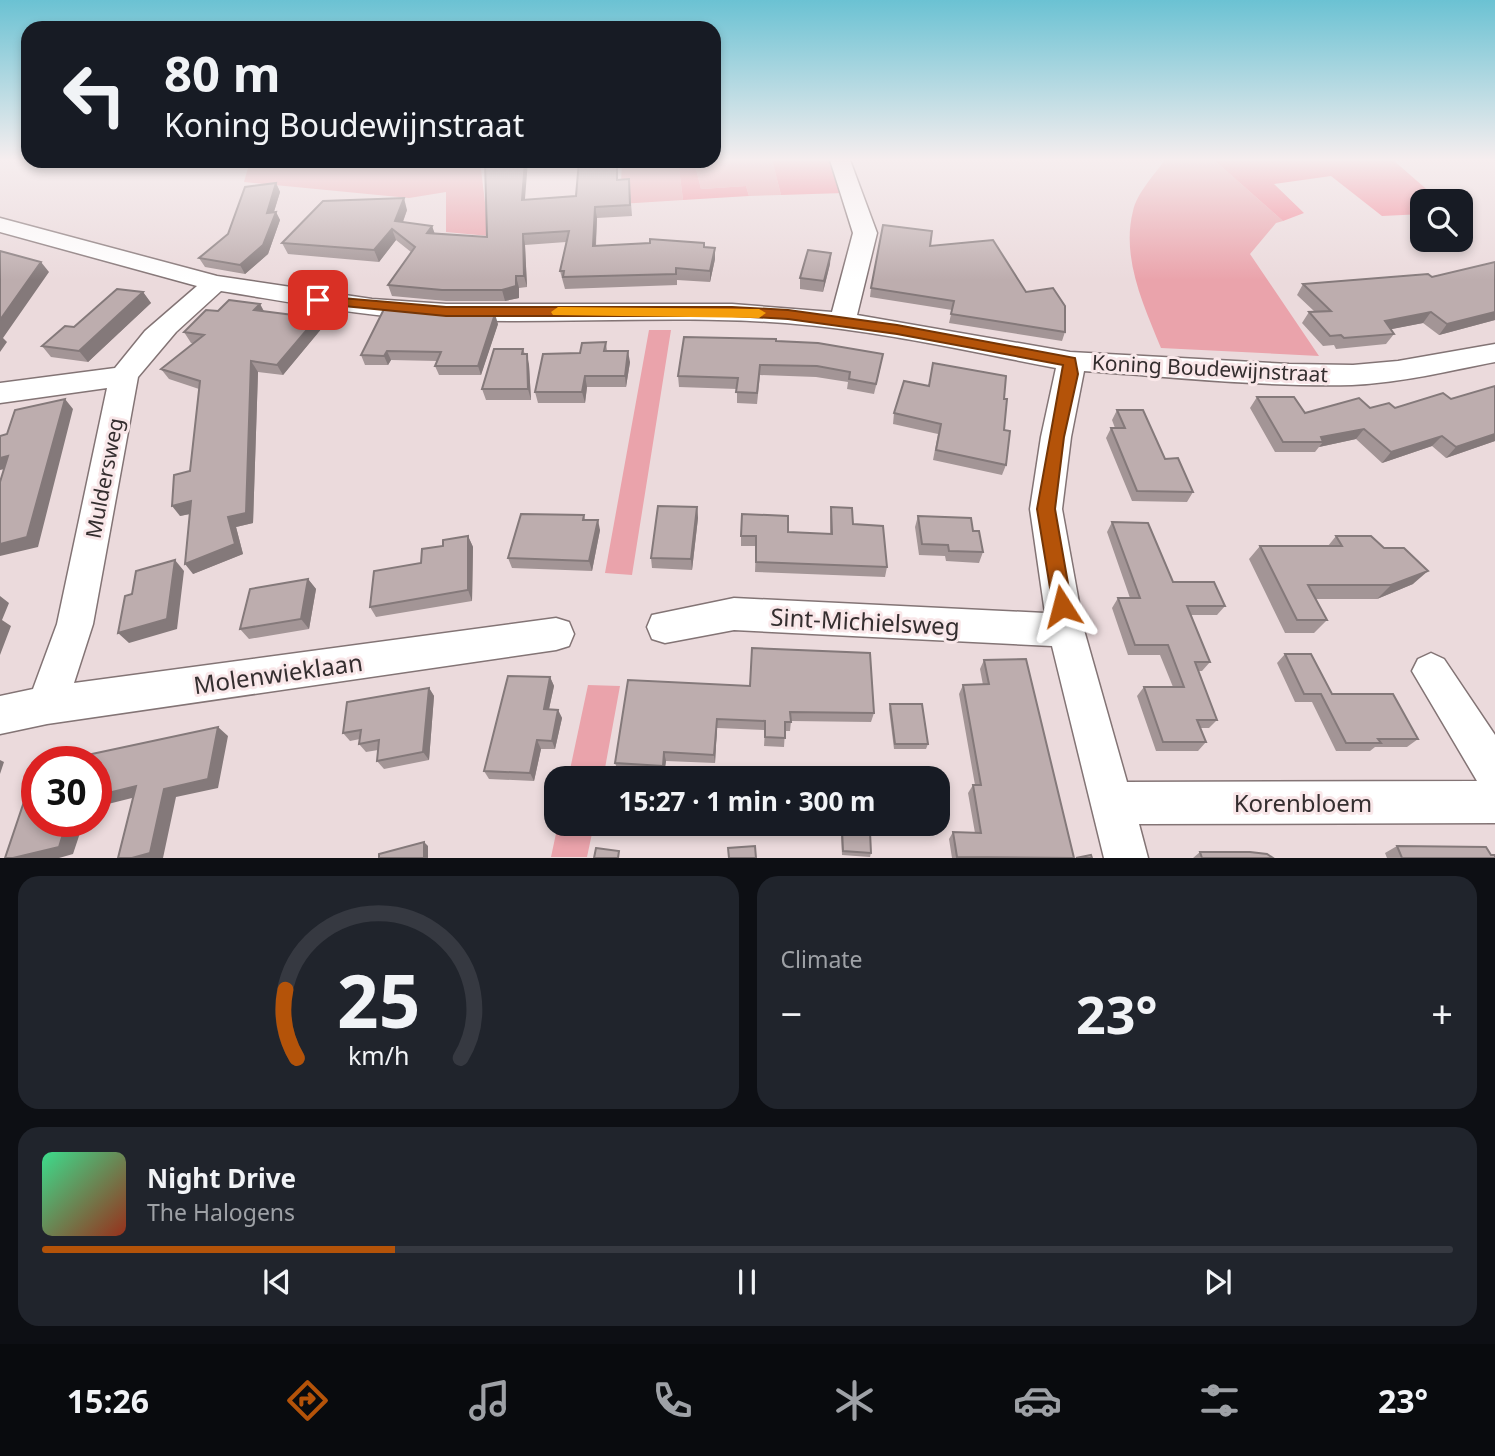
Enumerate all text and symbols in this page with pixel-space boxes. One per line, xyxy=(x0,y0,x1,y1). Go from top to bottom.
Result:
text: 80 m xyxy=(164,40,281,106)
icon: left xyxy=(49,49,140,140)
text: Koning Boudewijnstraat xyxy=(164,103,524,146)
map controls xyxy=(1410,189,1473,252)
button: search xyxy=(1410,189,1473,252)
pin xyxy=(288,270,348,330)
icon: arrive xyxy=(299,281,337,319)
street label: Koning Boudewijnstraat xyxy=(1091,348,1329,388)
street label: Muldersweg xyxy=(79,415,129,541)
position arrow xyxy=(1025,569,1099,643)
street label: Sint-Michielsweg xyxy=(770,600,960,642)
street label: Molenwieklaan xyxy=(191,645,365,701)
speed limit sign: 30 xyxy=(21,746,112,837)
text: 15:27 · 1 min · 300 m xyxy=(619,783,875,819)
street label: Korenbloem xyxy=(1234,786,1372,819)
text: Climate xyxy=(781,943,863,975)
text: 25 xyxy=(337,951,420,1050)
text: 23° xyxy=(1076,978,1158,1049)
text: − xyxy=(781,987,802,1039)
text: + xyxy=(1431,987,1453,1039)
text: km/h xyxy=(347,1038,409,1072)
text: Night Drive xyxy=(147,1160,296,1196)
text: The Halogens xyxy=(147,1196,295,1228)
icon: previous xyxy=(258,1263,296,1301)
icon: pause xyxy=(728,1263,766,1301)
icon: next xyxy=(1199,1263,1237,1301)
icon: directions xyxy=(283,1376,332,1425)
icon: music xyxy=(465,1376,514,1425)
icon: phone xyxy=(648,1376,697,1425)
icon: climate xyxy=(830,1376,879,1425)
icon: car xyxy=(1013,1376,1062,1425)
icon: filters xyxy=(1195,1376,1244,1425)
text: 15:26 xyxy=(67,1379,149,1422)
text: 23° xyxy=(1378,1379,1428,1422)

